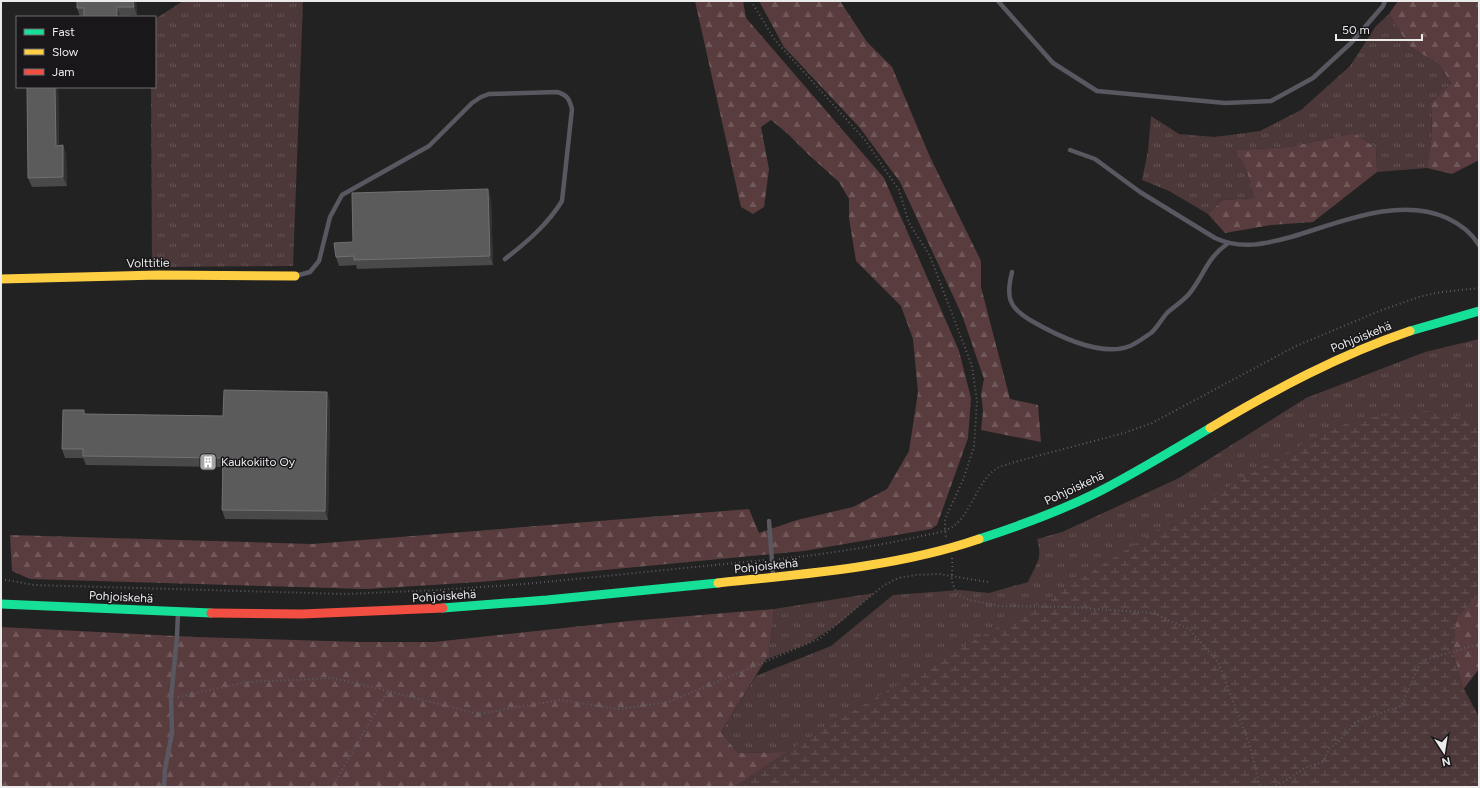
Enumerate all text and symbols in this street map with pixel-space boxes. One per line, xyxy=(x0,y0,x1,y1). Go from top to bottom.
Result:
legend xyxy=(16,16,156,88)
scale bar xyxy=(1336,16,1422,42)
text: 50 m xyxy=(1342,23,1370,37)
text: Fast xyxy=(52,25,75,39)
text: Slow xyxy=(52,45,79,59)
text: Jam xyxy=(52,65,75,79)
street label: Volttitie xyxy=(126,256,170,270)
street label: Pohjoiskehä xyxy=(1329,319,1393,355)
building icon: Kaukokiito Oy xyxy=(198,452,218,472)
place label: Kaukokiito Oy xyxy=(221,455,296,469)
street label: Pohjoiskehä xyxy=(1042,468,1106,508)
street label: Pohjoiskehä xyxy=(733,556,799,576)
street label: Pohjoiskehä xyxy=(412,587,476,605)
street label: Pohjoiskehä xyxy=(89,588,153,606)
north arrow xyxy=(1424,732,1464,772)
text: N xyxy=(1440,754,1451,769)

